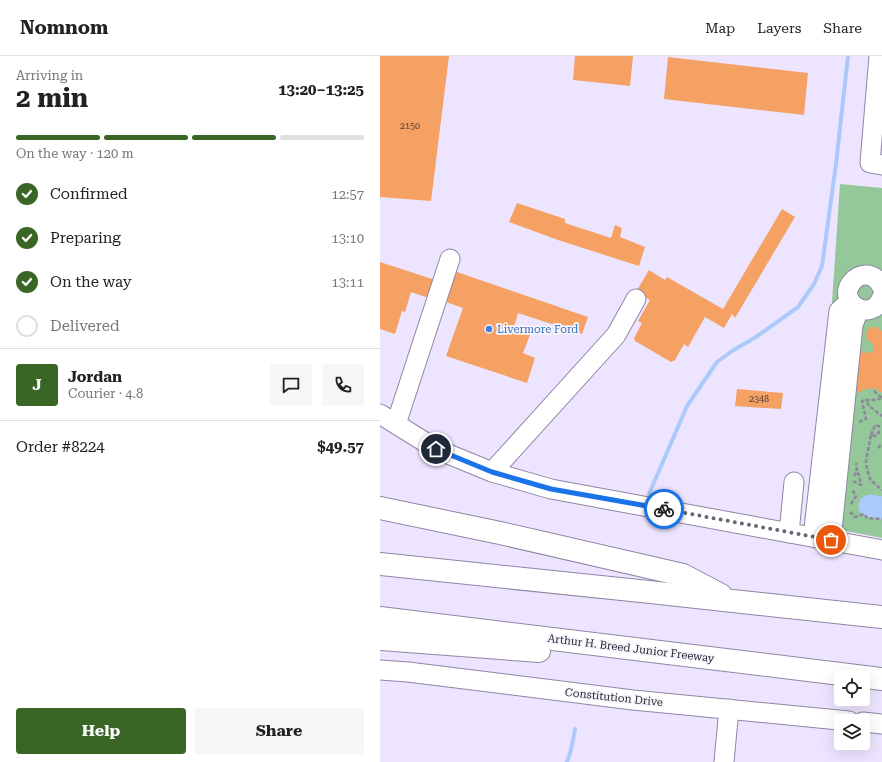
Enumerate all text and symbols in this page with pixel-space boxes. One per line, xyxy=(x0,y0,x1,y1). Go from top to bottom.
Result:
text: Nomnom xyxy=(20,16,108,39)
text: Map xyxy=(705,20,735,36)
text: Layers xyxy=(757,20,801,36)
text: Share xyxy=(823,20,862,36)
text: Arriving in xyxy=(16,68,83,83)
text: 13:20–13:25 xyxy=(278,81,364,99)
text: 2 min xyxy=(16,83,88,113)
house number: 2150 xyxy=(400,121,420,131)
text: On the way · 120 m xyxy=(16,146,133,161)
icon: check xyxy=(16,183,38,205)
text: Confirmed xyxy=(50,185,128,203)
text: 12:57 xyxy=(332,187,364,202)
icon: check xyxy=(16,227,38,249)
text: Preparing xyxy=(50,229,121,247)
text: 13:10 xyxy=(332,231,364,246)
icon: check xyxy=(16,271,38,293)
text: On the way xyxy=(50,273,132,291)
text: 13:11 xyxy=(332,275,364,290)
text: Delivered xyxy=(50,317,120,335)
place label: Livermore Ford xyxy=(497,323,578,336)
marker: Livermore Ford xyxy=(484,324,494,334)
button: chat xyxy=(270,364,312,406)
button: phone xyxy=(322,364,364,406)
text: Jordan xyxy=(68,368,122,386)
text: J xyxy=(32,376,42,394)
text: Courier · 4.8 xyxy=(68,386,143,401)
house number: 2348 xyxy=(749,394,769,404)
pin xyxy=(419,432,453,466)
text: Order #8224 xyxy=(16,438,105,456)
text: $49.57 xyxy=(317,438,364,456)
icon: home xyxy=(425,438,447,460)
courier xyxy=(644,489,684,529)
icon: bike xyxy=(653,498,675,520)
pin xyxy=(814,523,848,557)
icon: bag xyxy=(820,529,842,551)
street label: Arthur H. Breed Junior Freeway xyxy=(547,632,716,665)
map controls xyxy=(834,670,870,750)
button: locate xyxy=(834,670,870,706)
street label: Constitution Drive xyxy=(564,686,664,709)
button: Help xyxy=(16,708,186,754)
button: Share xyxy=(194,708,364,754)
button: layers xyxy=(834,714,870,750)

